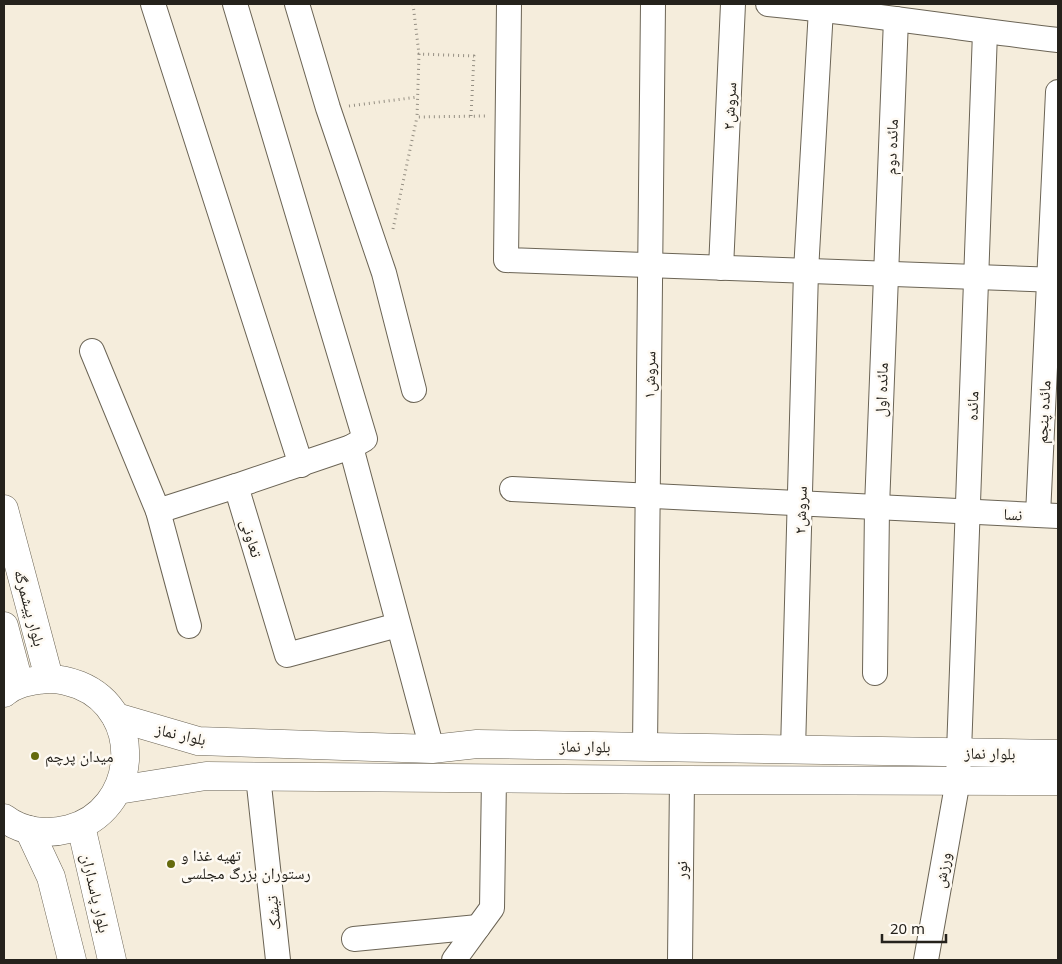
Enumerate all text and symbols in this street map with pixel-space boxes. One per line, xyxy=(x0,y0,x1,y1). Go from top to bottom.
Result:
street label: سروش۲ xyxy=(717,82,741,130)
street label: مائده دوم xyxy=(879,119,903,175)
street label: سروش۱ xyxy=(638,351,660,399)
street label: مائده اول xyxy=(869,362,893,418)
street label: مائده پنجم xyxy=(1030,380,1056,444)
street label: مائده xyxy=(960,391,984,421)
street label: سروش۲ xyxy=(788,486,812,534)
street label: نسا xyxy=(1003,503,1023,525)
street label: تعاونی xyxy=(236,516,268,560)
street label: بلوار پیشمرگه xyxy=(9,567,51,649)
street label: بلوار نماز xyxy=(153,717,208,750)
street label: بلوار نماز xyxy=(558,735,611,757)
street label: بلوار نماز xyxy=(963,742,1016,764)
place label: میدان پرچم xyxy=(45,745,114,767)
marker: میدان پرچم xyxy=(29,750,41,762)
place label: تهیه غذا و رستوران بزرگ مجلسی xyxy=(181,844,311,884)
street label: ورزش xyxy=(928,850,956,890)
street label: بلوار پاسداران xyxy=(76,851,116,935)
marker: تهیه غذا و رستوران بزرگ مجلسی xyxy=(165,858,177,870)
street label: نور xyxy=(670,861,692,880)
street label: تیشک xyxy=(260,895,286,931)
scale bar xyxy=(882,912,946,944)
text: 20 m xyxy=(890,918,925,938)

